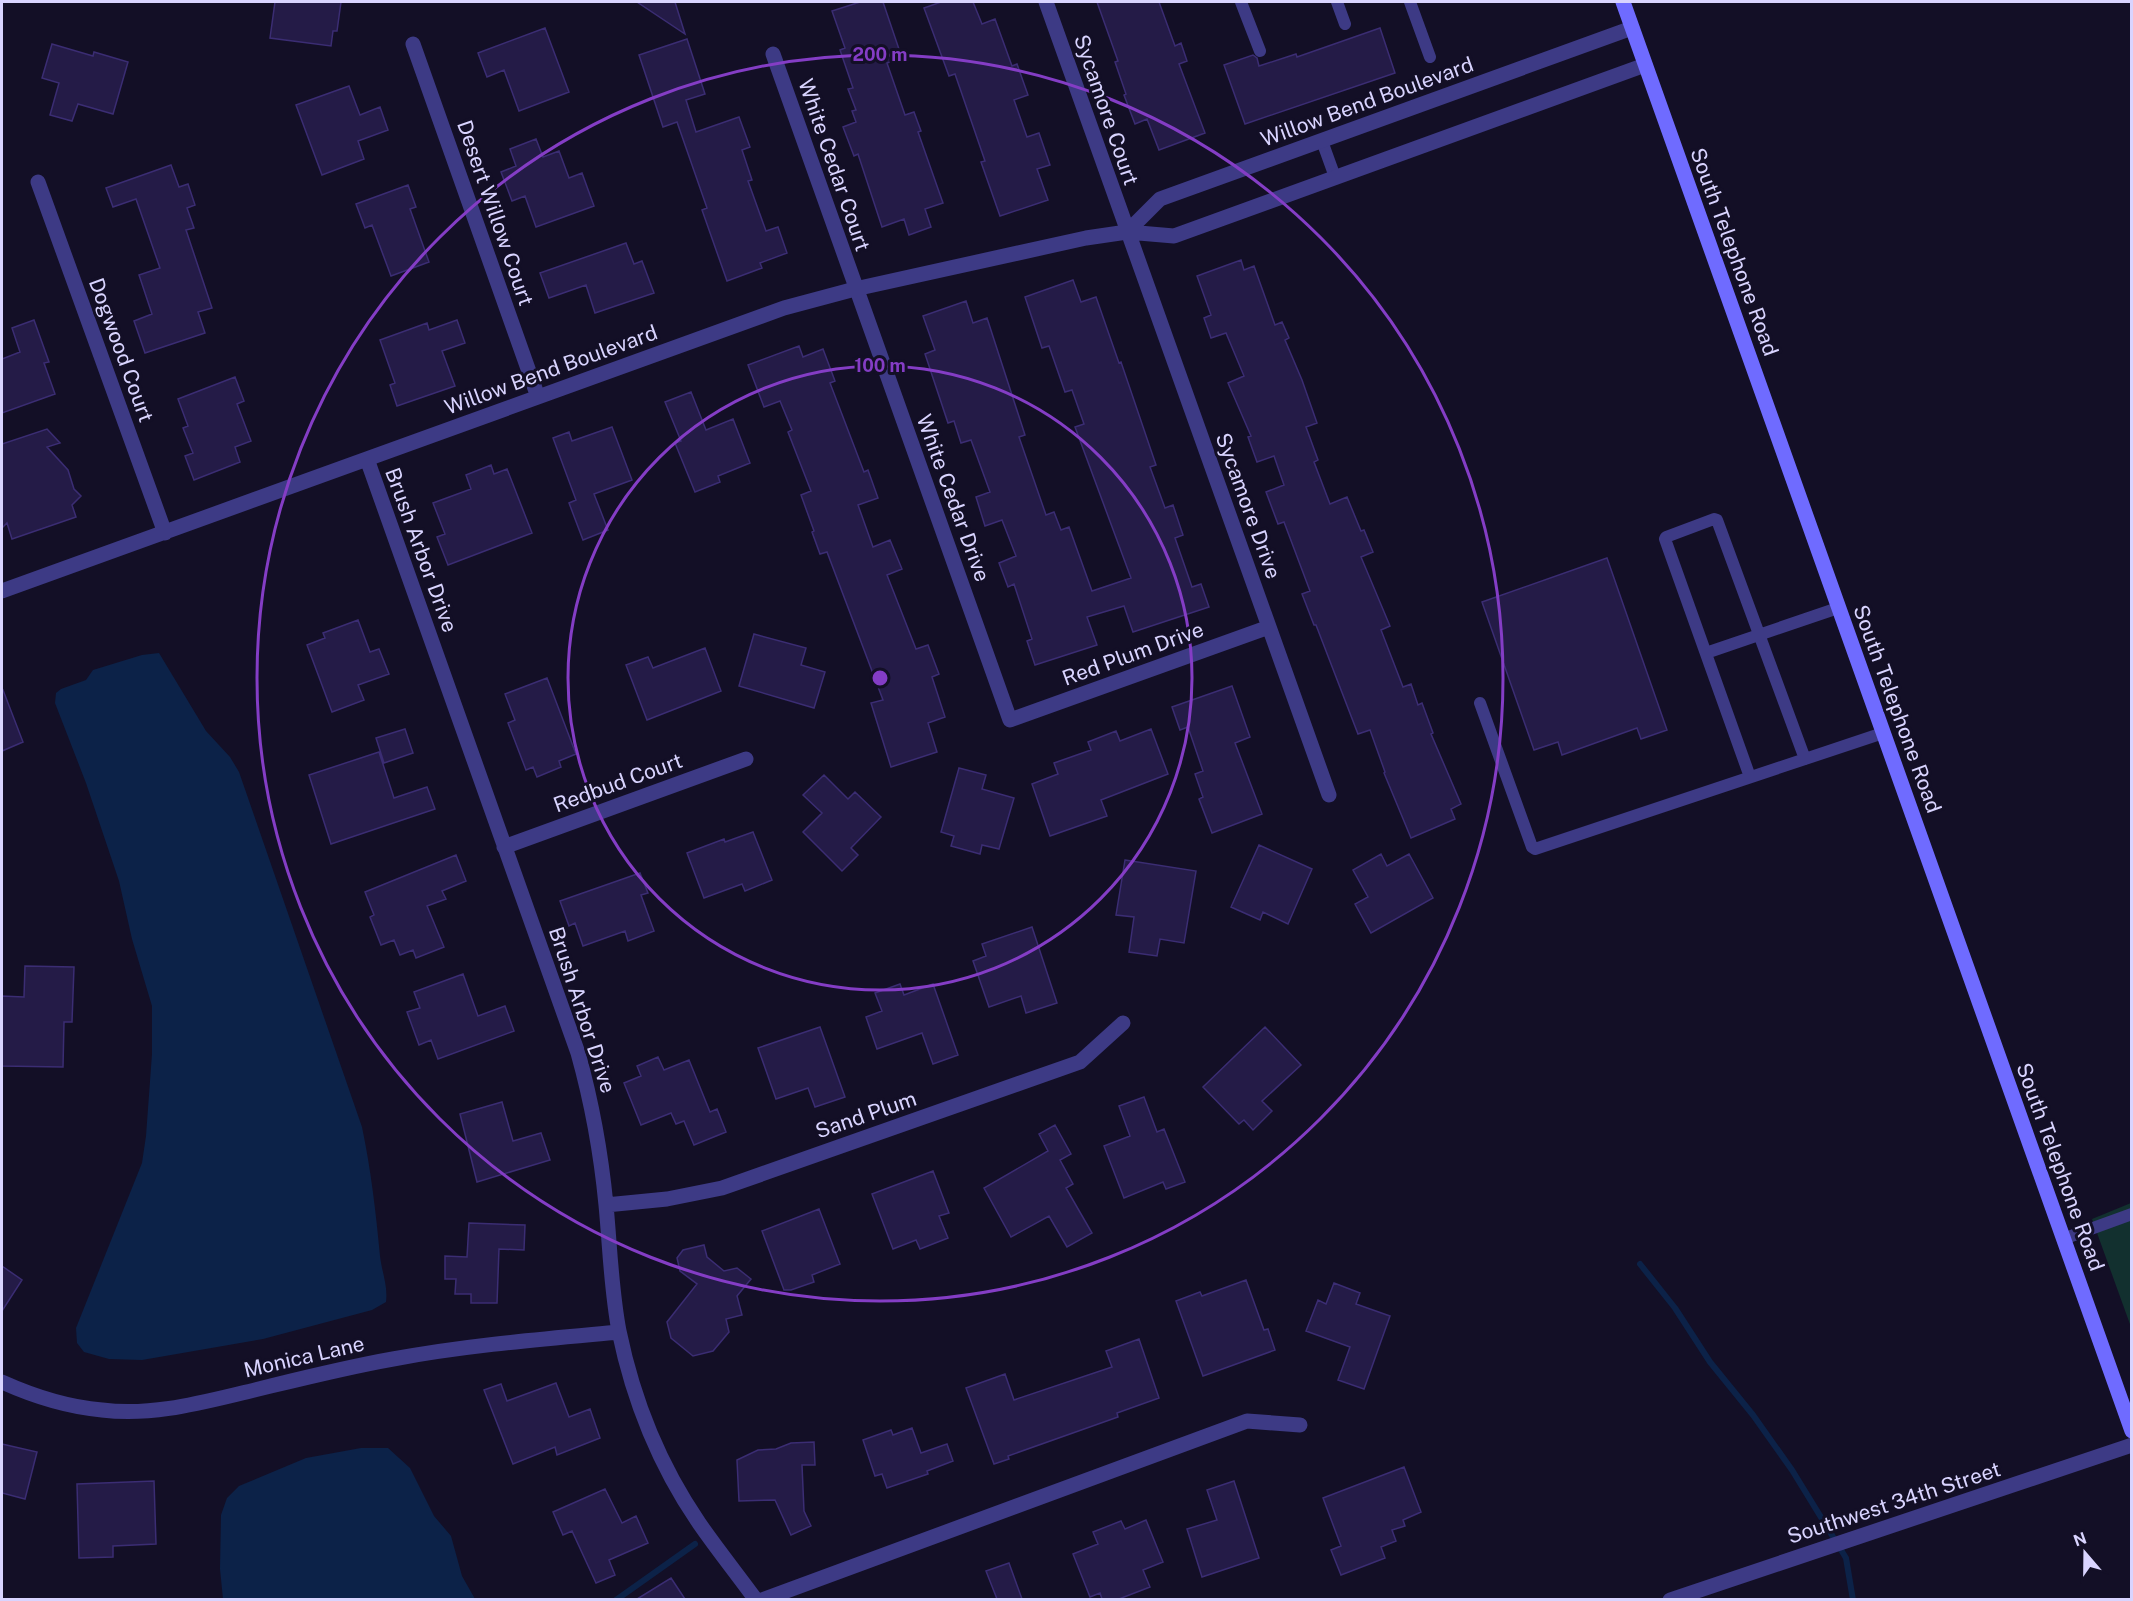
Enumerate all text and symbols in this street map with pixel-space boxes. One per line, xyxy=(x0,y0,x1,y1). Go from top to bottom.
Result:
street label: Sycamore Court xyxy=(1069,31,1144,188)
text: 200 m xyxy=(853,44,907,65)
street label: Willow Bend Boulevard xyxy=(1257,51,1477,152)
street label: White Cedar Court xyxy=(793,75,876,254)
street label: Desert Willow Court xyxy=(452,117,539,309)
street label: South Telephone Road xyxy=(1685,145,1784,359)
street label: Dogwood Court xyxy=(84,274,159,425)
street label: Willow Bend Boulevard xyxy=(441,319,661,420)
text: 100 m xyxy=(854,355,906,376)
street label: White Cedar Drive xyxy=(912,411,995,585)
street label: Sycamore Drive xyxy=(1211,430,1286,582)
street label: Brush Arbor Drive xyxy=(380,464,463,636)
street label: South Telephone Road xyxy=(1848,602,1947,816)
street label: Red Plum Drive xyxy=(1059,616,1207,691)
centre of rings xyxy=(870,668,890,688)
street label: Redbud Court xyxy=(550,748,686,817)
street label: Brush Arbor Drive xyxy=(544,924,621,1096)
street label: South Telephone Road xyxy=(2011,1060,2110,1274)
street label: Sand Plum xyxy=(812,1086,920,1143)
street label: Monica Lane xyxy=(241,1330,367,1383)
street label: Southwest 34th Street xyxy=(1784,1456,2004,1549)
north arrow xyxy=(2055,1523,2115,1583)
text: N xyxy=(2071,1528,2089,1550)

